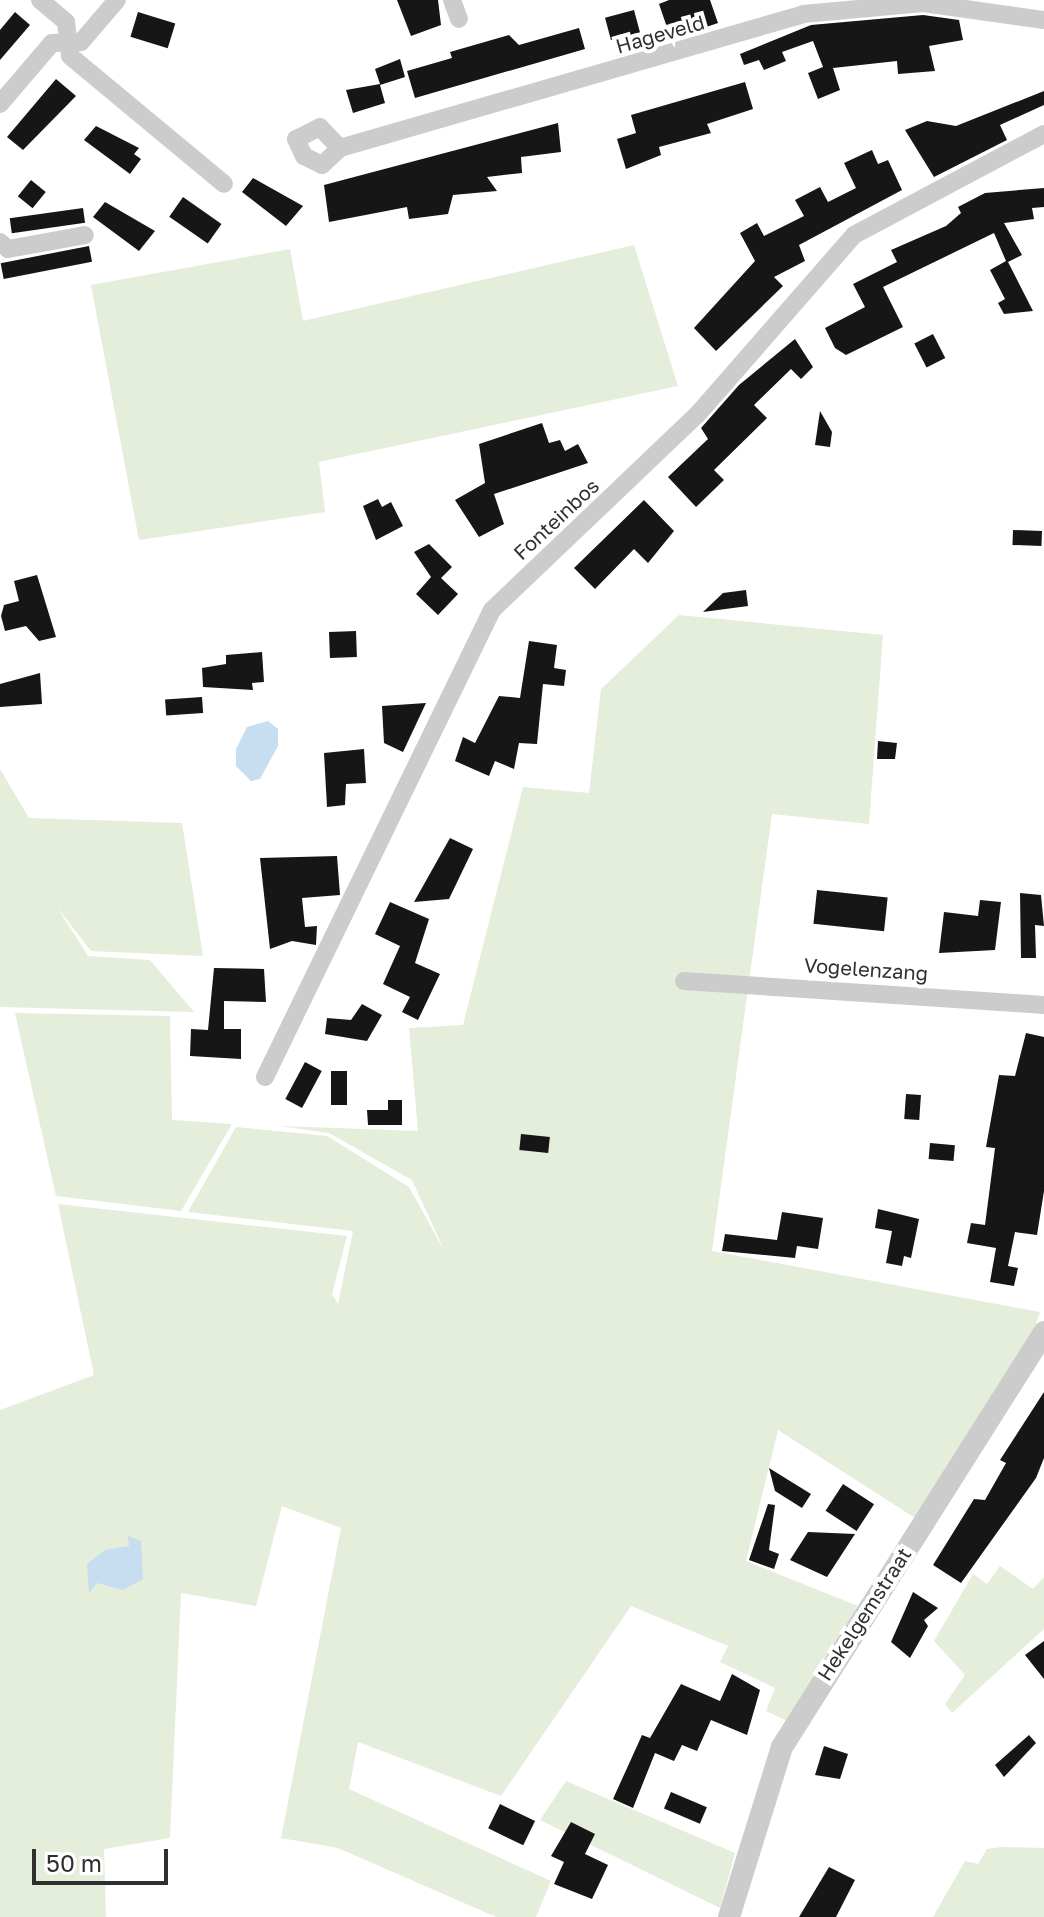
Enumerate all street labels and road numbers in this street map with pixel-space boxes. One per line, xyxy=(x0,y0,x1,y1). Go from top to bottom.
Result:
street label: Hageveld xyxy=(613,10,707,58)
street label: Fonteinbos xyxy=(508,473,604,565)
street label: Vogelenzang xyxy=(803,953,929,985)
street label: Hekelgemstraat xyxy=(812,1543,916,1685)

